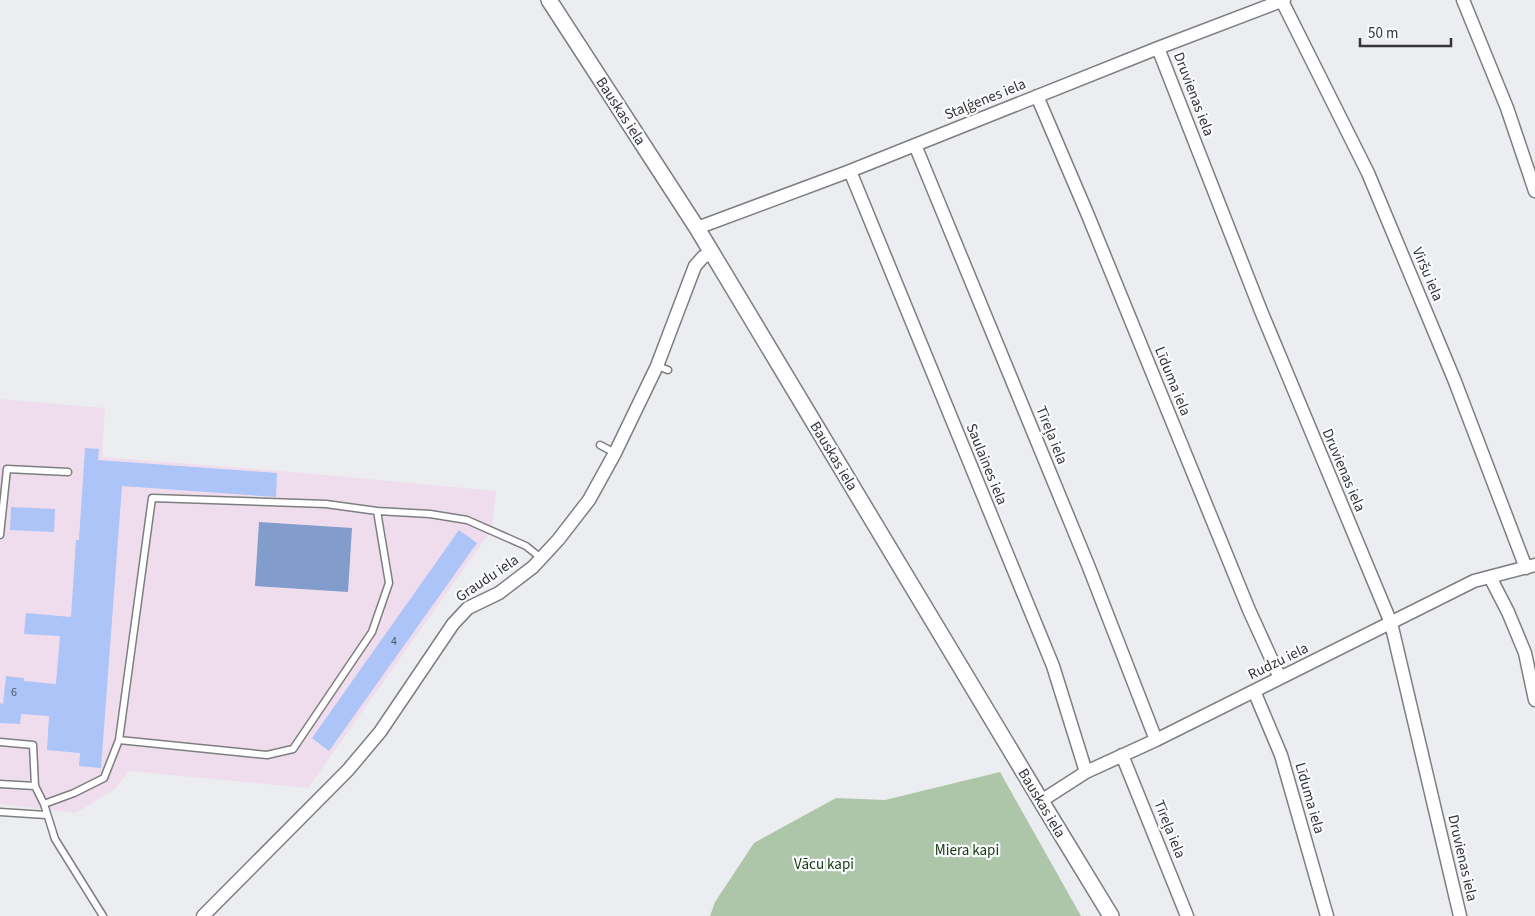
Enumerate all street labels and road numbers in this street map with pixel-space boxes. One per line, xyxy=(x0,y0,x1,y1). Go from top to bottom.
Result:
street label: Druvienas iela xyxy=(1168,49,1219,139)
street label: Bauskas iela xyxy=(591,73,650,149)
street label: Staļģenes iela xyxy=(941,74,1029,125)
street label: Viršu iela xyxy=(1407,244,1448,304)
street label: Līduma iela xyxy=(1149,343,1196,419)
street label: Tīreļa iela xyxy=(1030,403,1073,467)
street label: Bauskas iela xyxy=(805,418,863,495)
street label: Saulaines iela xyxy=(961,420,1012,508)
street label: Druvienas iela xyxy=(1317,425,1370,515)
street label: Graudu iela xyxy=(452,550,523,607)
street label: Rudzu iela xyxy=(1244,638,1312,685)
street label: Līduma iela xyxy=(1289,760,1330,836)
street label: Bauskas iela xyxy=(1013,765,1071,842)
street label: Tīreļa iela xyxy=(1148,797,1191,861)
street label: Druvienas iela xyxy=(1442,813,1483,903)

